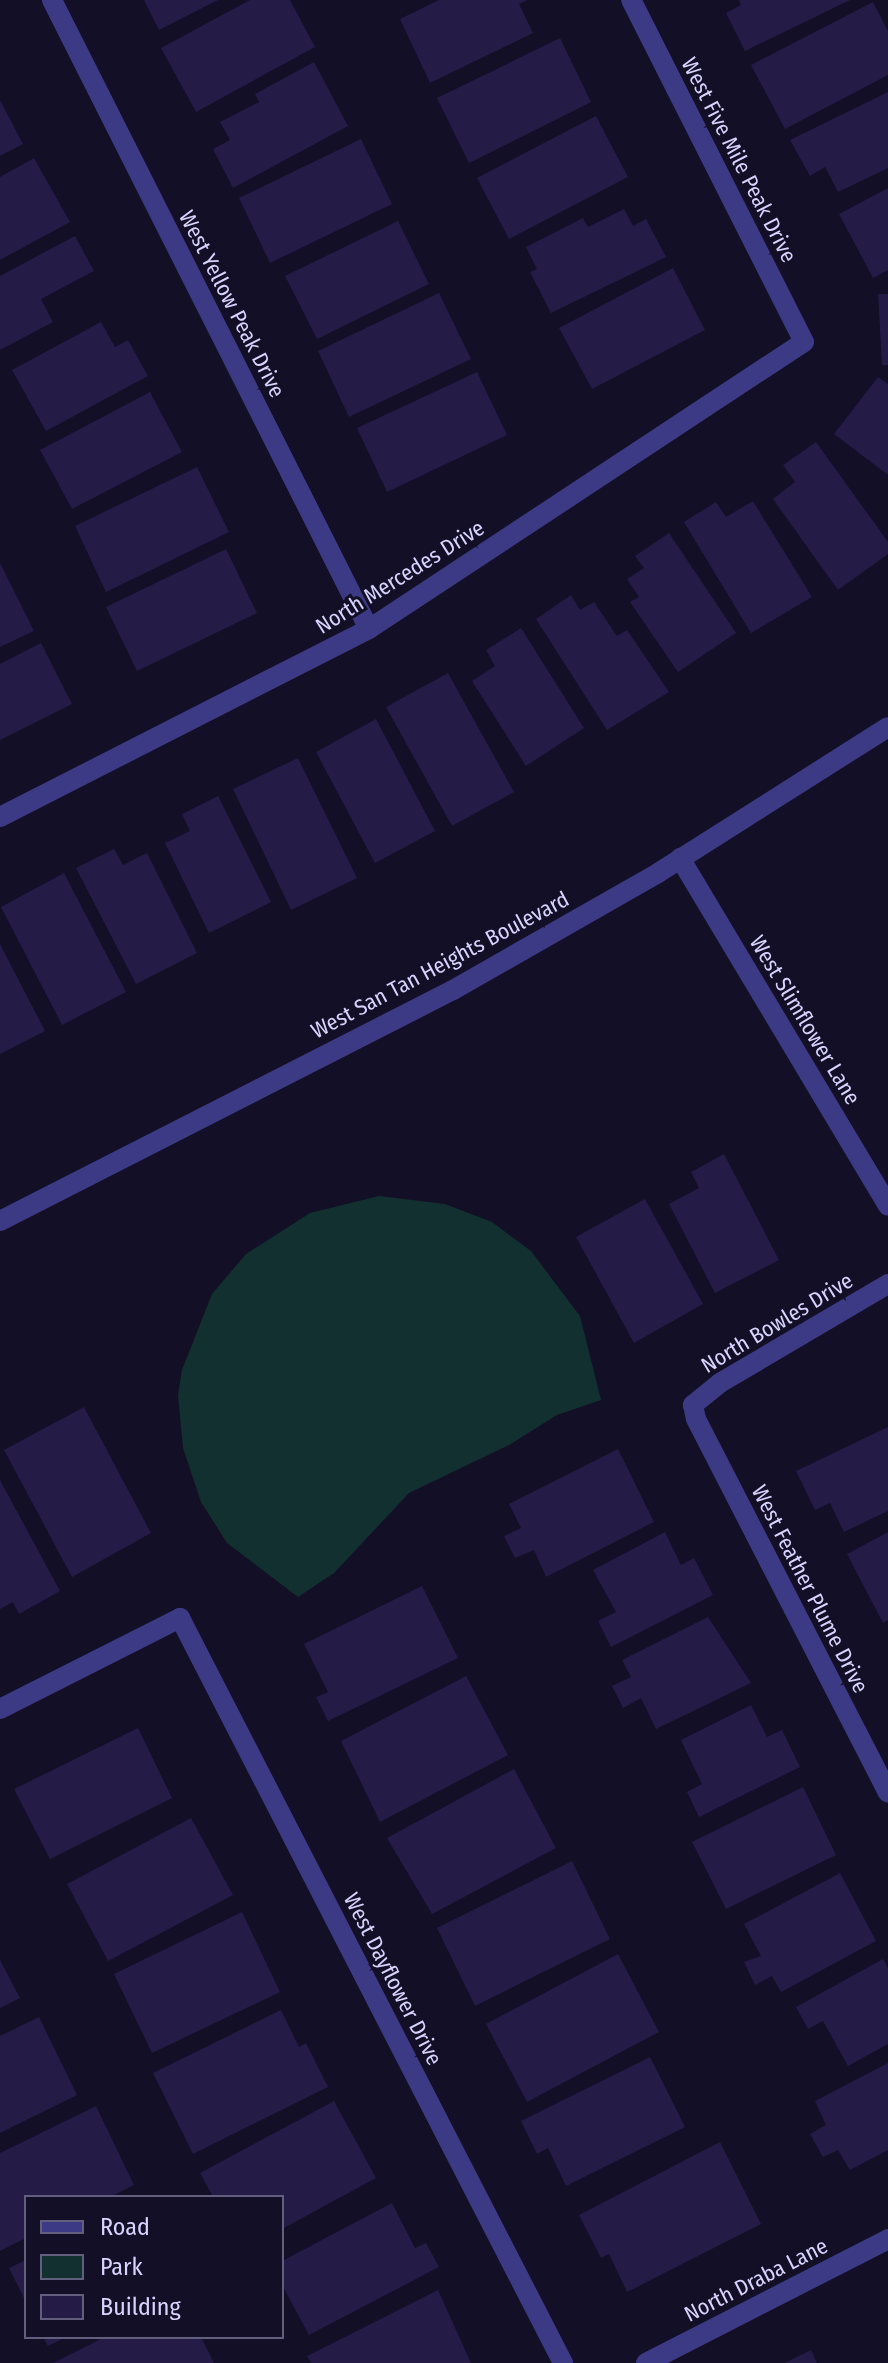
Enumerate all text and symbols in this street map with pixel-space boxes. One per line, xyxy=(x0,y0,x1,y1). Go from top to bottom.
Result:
street label: West Five Mile Peak Drive xyxy=(676,53,802,267)
street label: West Yellow Peak Drive xyxy=(173,206,291,402)
street label: North Mercedes Drive xyxy=(311,514,489,640)
street label: West San Tan Heights Boulevard xyxy=(307,886,573,1044)
street label: West Slimflower Lane xyxy=(744,931,866,1109)
street label: North Bowles Drive xyxy=(696,1267,858,1379)
street label: West Feather Plume Drive xyxy=(746,1481,874,1697)
street label: West Dayflower Drive xyxy=(338,1888,448,2070)
legend xyxy=(24,2195,284,2339)
text: Road xyxy=(100,2213,150,2241)
street label: North Draba Lane xyxy=(680,2233,832,2327)
text: Park xyxy=(100,2253,143,2281)
text: Building xyxy=(100,2293,181,2321)

